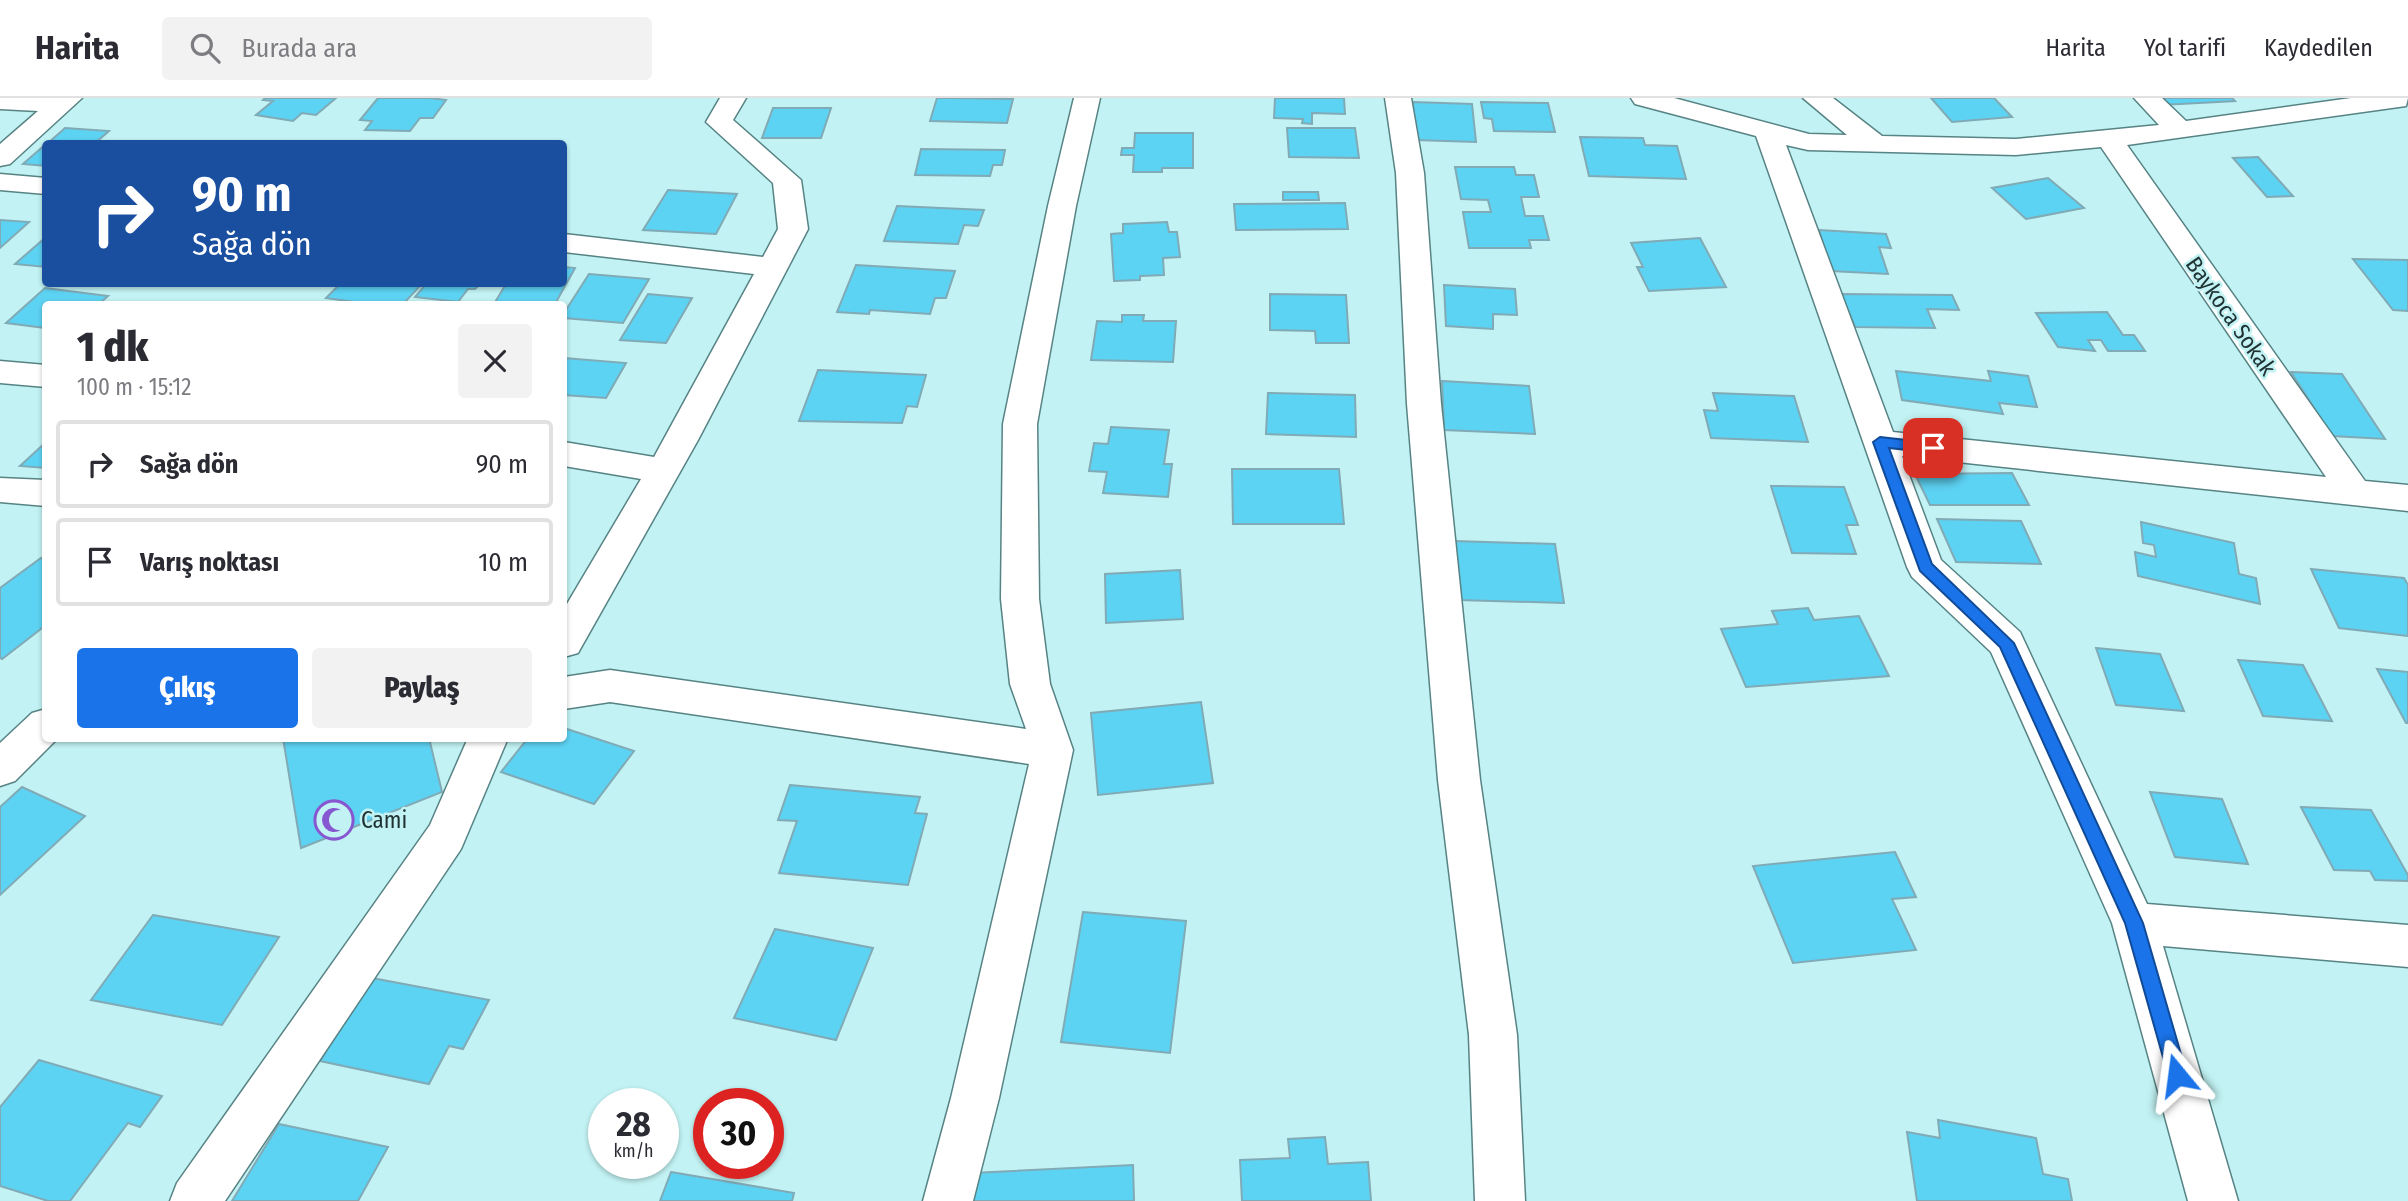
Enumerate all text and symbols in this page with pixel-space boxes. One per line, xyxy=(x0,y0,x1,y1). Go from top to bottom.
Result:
search box xyxy=(162,17,652,80)
text: Harita xyxy=(35,28,120,68)
icon: search xyxy=(186,29,224,67)
text: Burada ara xyxy=(242,33,357,64)
text: Harita xyxy=(2046,34,2106,62)
text: Yol tarifi xyxy=(2144,34,2226,62)
text: Kaydedilen xyxy=(2264,34,2373,62)
text: 90 m xyxy=(192,165,292,224)
icon: right xyxy=(77,168,168,259)
text: Sağa dön xyxy=(192,225,312,263)
street label: Baykoca Sokak xyxy=(2180,251,2282,381)
text: 1 dk xyxy=(77,322,148,372)
button: close xyxy=(458,324,532,398)
text: 100 m · 15:12 xyxy=(77,373,191,401)
pin xyxy=(1903,418,1963,478)
icon: arrive xyxy=(1914,429,1952,467)
icon: right xyxy=(81,445,119,483)
text: Sağa dön xyxy=(140,449,239,480)
text: 90 m xyxy=(476,449,528,480)
icon: arrive xyxy=(81,543,119,581)
text: Varış noktası xyxy=(140,547,279,578)
text: 10 m xyxy=(478,547,528,578)
button: Çıkış xyxy=(77,648,298,728)
button: Paylaş xyxy=(312,648,532,728)
mosque icon: Cami xyxy=(313,799,355,841)
place label: Cami xyxy=(361,806,407,834)
position arrow xyxy=(2140,1038,2214,1112)
speed limit sign: 30 xyxy=(693,1088,784,1179)
text: 28 xyxy=(616,1103,651,1145)
text: km/h xyxy=(613,1140,654,1162)

